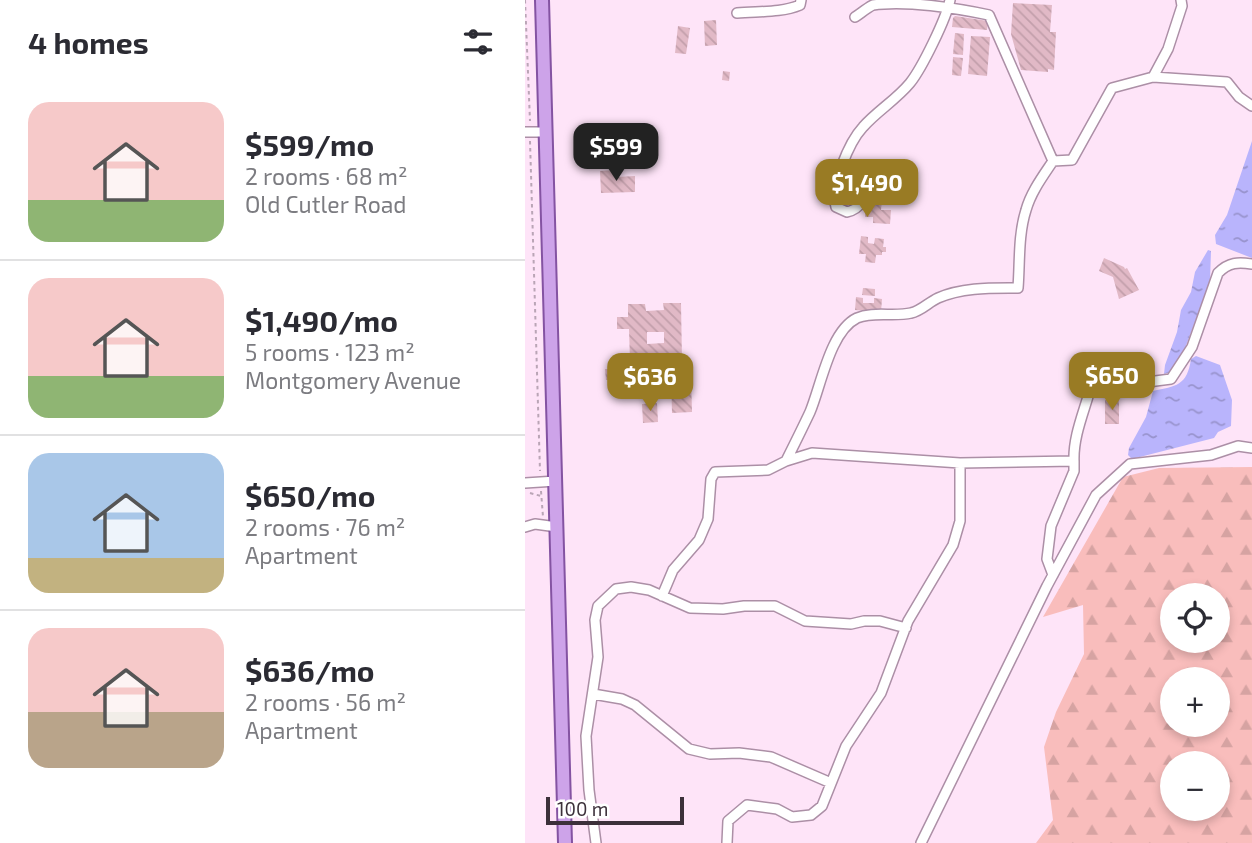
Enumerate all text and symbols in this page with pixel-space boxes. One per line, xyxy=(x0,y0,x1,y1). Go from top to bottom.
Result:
icon: filters xyxy=(459,23,497,61)
text: 4 homes xyxy=(28,24,149,60)
pin: $599 xyxy=(575,124,657,183)
text: $599/mo xyxy=(245,126,374,162)
icon: home xyxy=(84,130,168,214)
text: $599 xyxy=(589,132,643,160)
pin: $1,490 xyxy=(810,160,924,219)
text: 2 rooms · 68 m² xyxy=(245,162,408,190)
text: $1,490 xyxy=(831,168,903,196)
text: Old Cutler Road xyxy=(245,190,407,218)
text: $1,490/mo xyxy=(245,302,398,338)
icon: home xyxy=(84,306,168,390)
text: 5 rooms · 123 m² xyxy=(245,338,415,366)
pin: $650 xyxy=(1071,352,1153,412)
pin: $636 xyxy=(609,354,691,413)
text: $650 xyxy=(1085,361,1139,389)
text: $636 xyxy=(623,362,677,390)
text: Montgomery Avenue xyxy=(245,366,461,394)
text: $650/mo xyxy=(245,477,375,513)
icon: home xyxy=(84,481,168,565)
text: 2 rooms · 76 m² xyxy=(245,513,405,541)
text: Apartment xyxy=(245,541,358,569)
map controls xyxy=(1160,583,1230,821)
button: locate xyxy=(1160,583,1230,653)
text: $636/mo xyxy=(245,652,375,688)
icon: home xyxy=(84,656,168,740)
button: + xyxy=(1160,667,1230,737)
text: 2 rooms · 56 m² xyxy=(245,688,406,716)
text: Apartment xyxy=(245,716,358,744)
button: − xyxy=(1160,751,1230,821)
scale bar xyxy=(546,794,684,826)
text: 100 m xyxy=(557,797,608,820)

